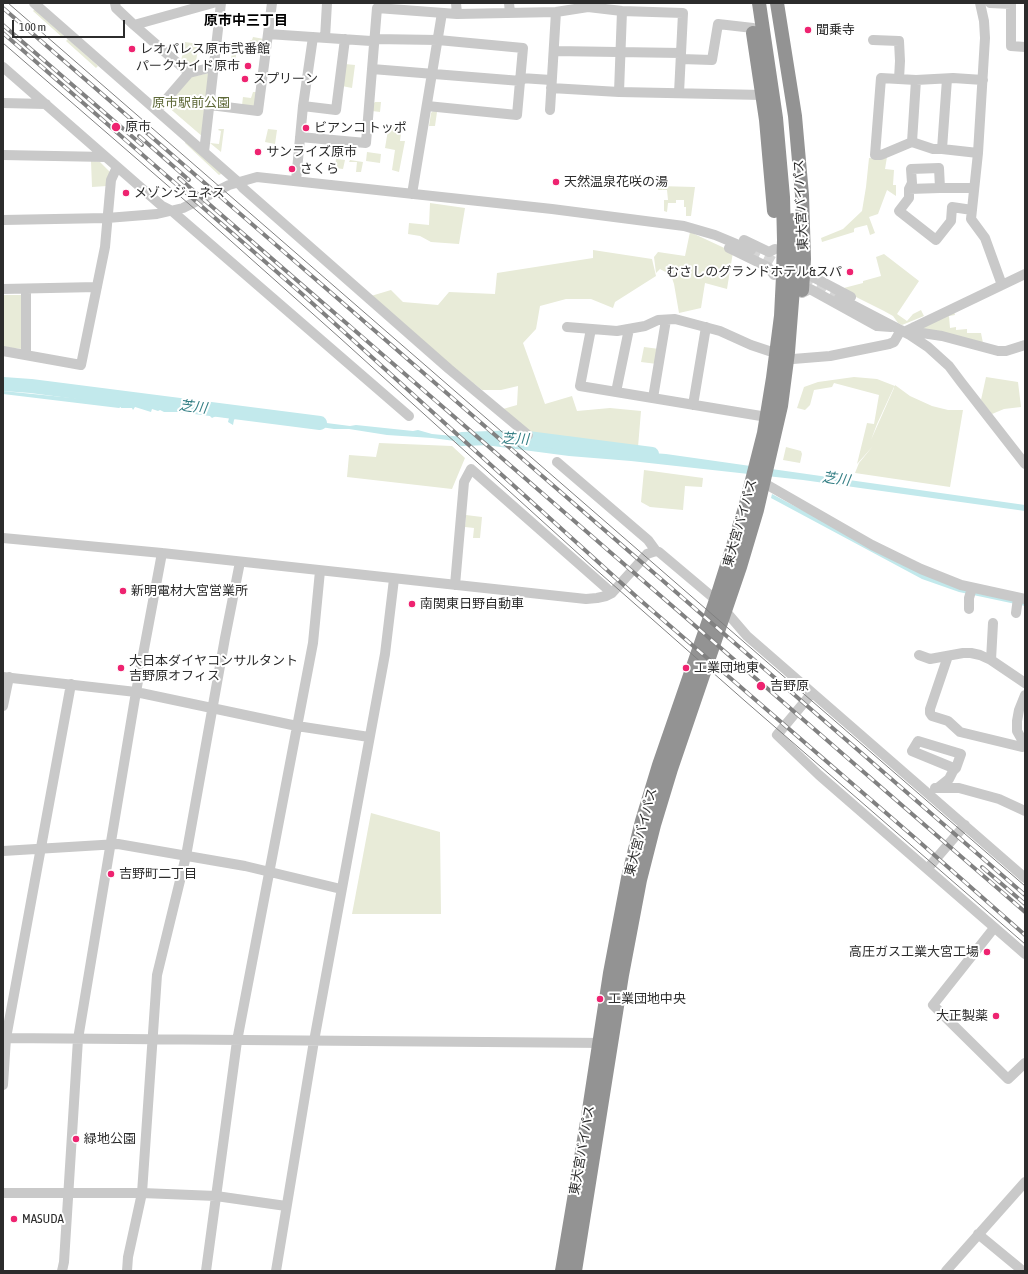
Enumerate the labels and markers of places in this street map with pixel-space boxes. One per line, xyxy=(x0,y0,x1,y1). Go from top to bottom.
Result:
place label: 聞乗寺 xyxy=(816,22,855,38)
marker: 聞乗寺 xyxy=(803,25,813,35)
place label: レオパレス原市弐番館 xyxy=(140,41,270,57)
marker: レオパレス原市弐番館 xyxy=(127,44,137,54)
place label: パークサイド原市 xyxy=(136,58,240,74)
marker: パークサイド原市 xyxy=(243,61,253,71)
place label: スプリーン xyxy=(253,71,318,87)
marker: スプリーン xyxy=(240,74,250,84)
place label: 原市 xyxy=(125,119,151,135)
place label: ビアンコ トッポ xyxy=(314,120,407,136)
marker: 原市 xyxy=(110,121,122,133)
marker: ビアンコ トッポ xyxy=(301,123,311,133)
place label: サンライズ原市 xyxy=(266,144,357,160)
marker: サンライズ原市 xyxy=(253,147,263,157)
place label: さくら xyxy=(300,161,339,177)
marker: さくら xyxy=(287,164,297,174)
place label: 天然温泉花咲の湯 xyxy=(564,174,668,190)
marker: 天然温泉花咲の湯 xyxy=(551,177,561,187)
place label: メゾンジュネス xyxy=(134,185,225,201)
marker: メゾンジュネス xyxy=(121,188,131,198)
place label: むさしのグランドホテル&スパ xyxy=(666,264,842,280)
marker: むさしのグランドホテル&スパ xyxy=(845,267,855,277)
place label: 新明電材大宮営業所 xyxy=(131,583,248,599)
marker: 新明電材大宮営業所 xyxy=(118,586,128,596)
place label: 南関東日野自動車 xyxy=(420,596,524,612)
marker: 南関東日野自動車 xyxy=(407,599,417,609)
place label: 大日本ダイヤコンサルタント 吉野原オフィス xyxy=(129,653,298,684)
place label: 工業団地東 xyxy=(694,660,759,676)
marker: 大日本ダイヤコンサルタント 吉野原オフィス xyxy=(116,663,126,673)
marker: 工業団地東 xyxy=(681,663,691,673)
place label: 吉野原 xyxy=(770,678,809,694)
marker: 吉野原 xyxy=(755,680,767,692)
place label: 吉野町二丁目 xyxy=(119,866,197,882)
marker: 吉野町二丁目 xyxy=(106,869,116,879)
place label: 高圧ガス工業大宮工場 xyxy=(849,944,979,960)
marker: 高圧ガス工業大宮工場 xyxy=(982,947,992,957)
place label: 工業団地中央 xyxy=(608,991,686,1007)
marker: 工業団地中央 xyxy=(595,994,605,1004)
place label: 大正製薬 xyxy=(936,1008,988,1024)
marker: 大正製薬 xyxy=(991,1011,1001,1021)
place label: 緑地公園 xyxy=(84,1131,136,1147)
marker: 緑地公園 xyxy=(71,1134,81,1144)
place label: MASUDA xyxy=(22,1211,64,1227)
marker: MASUDA xyxy=(9,1214,19,1224)

